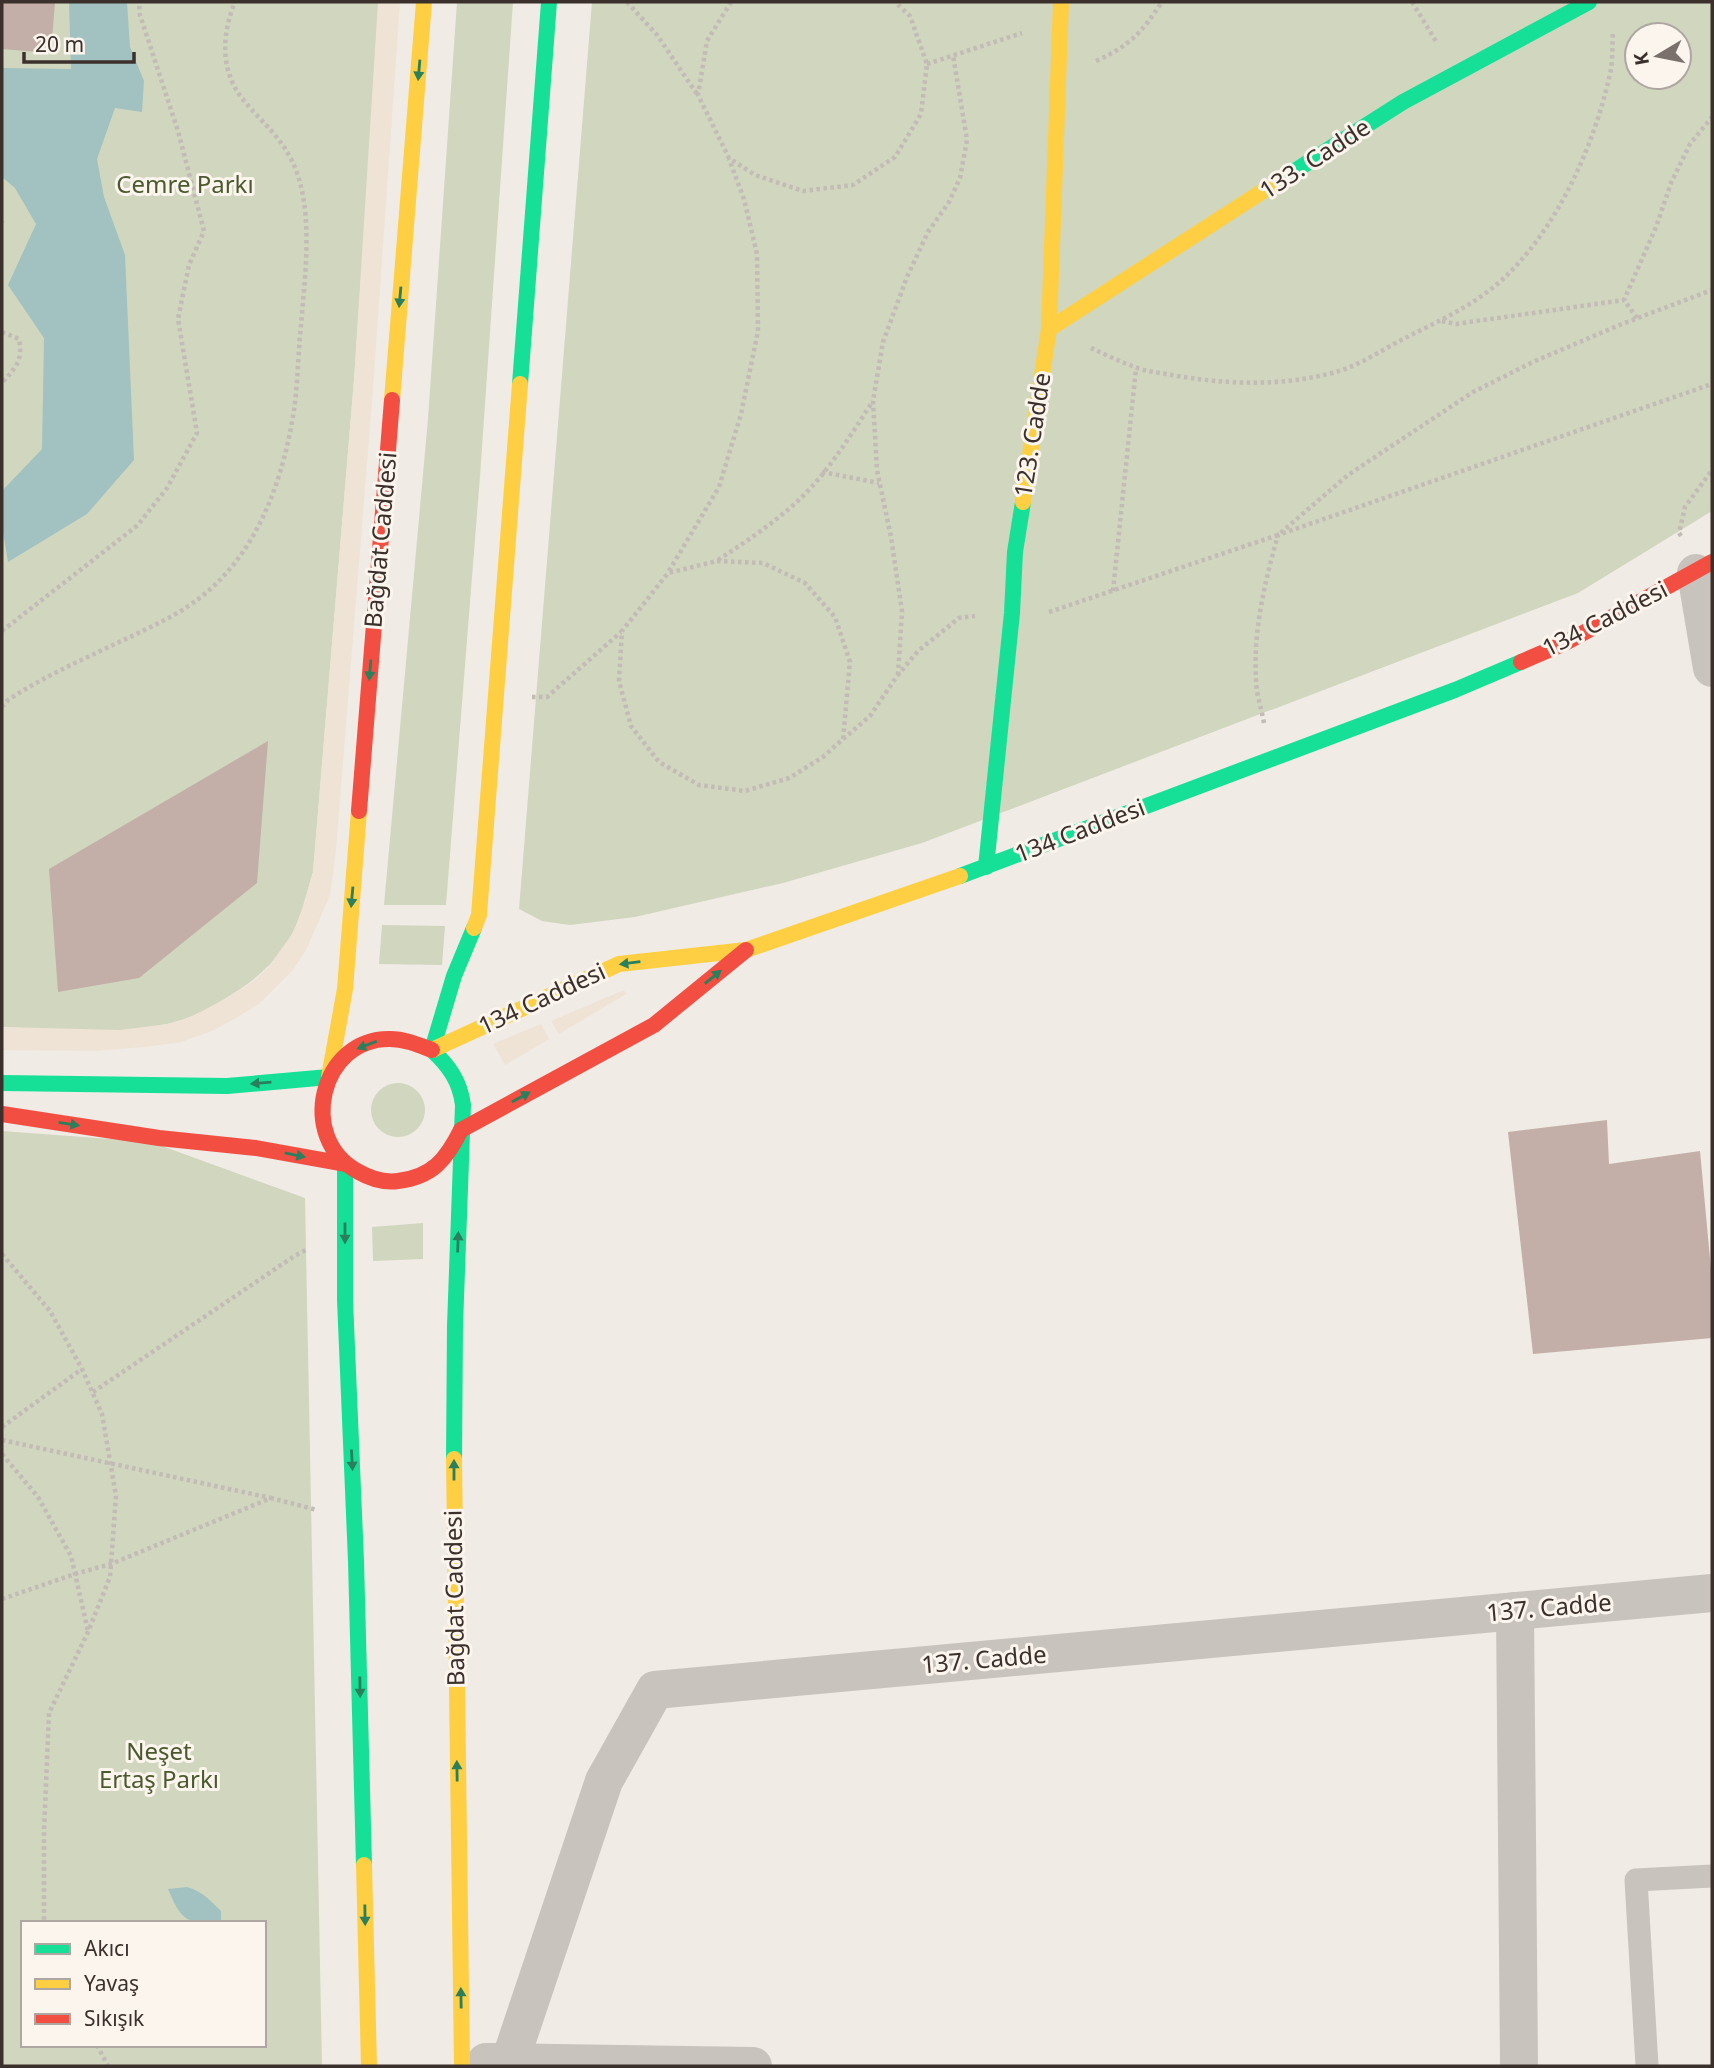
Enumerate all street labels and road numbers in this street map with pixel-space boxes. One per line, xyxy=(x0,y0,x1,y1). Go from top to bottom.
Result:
street label: 133. Cadde xyxy=(1253,110,1376,206)
street label: 123. Cadde xyxy=(1005,370,1058,499)
street label: Bağdat Caddesi xyxy=(355,451,404,629)
street label: 134 Caddesi xyxy=(1536,572,1673,663)
street label: 134 Caddesi xyxy=(1010,790,1149,870)
street label: 134 Caddesi xyxy=(472,954,610,1042)
street label: Bağdat Caddesi xyxy=(435,1510,472,1686)
street label: 137. Cadde xyxy=(1485,1585,1613,1628)
street label: 137. Cadde xyxy=(920,1637,1048,1680)

